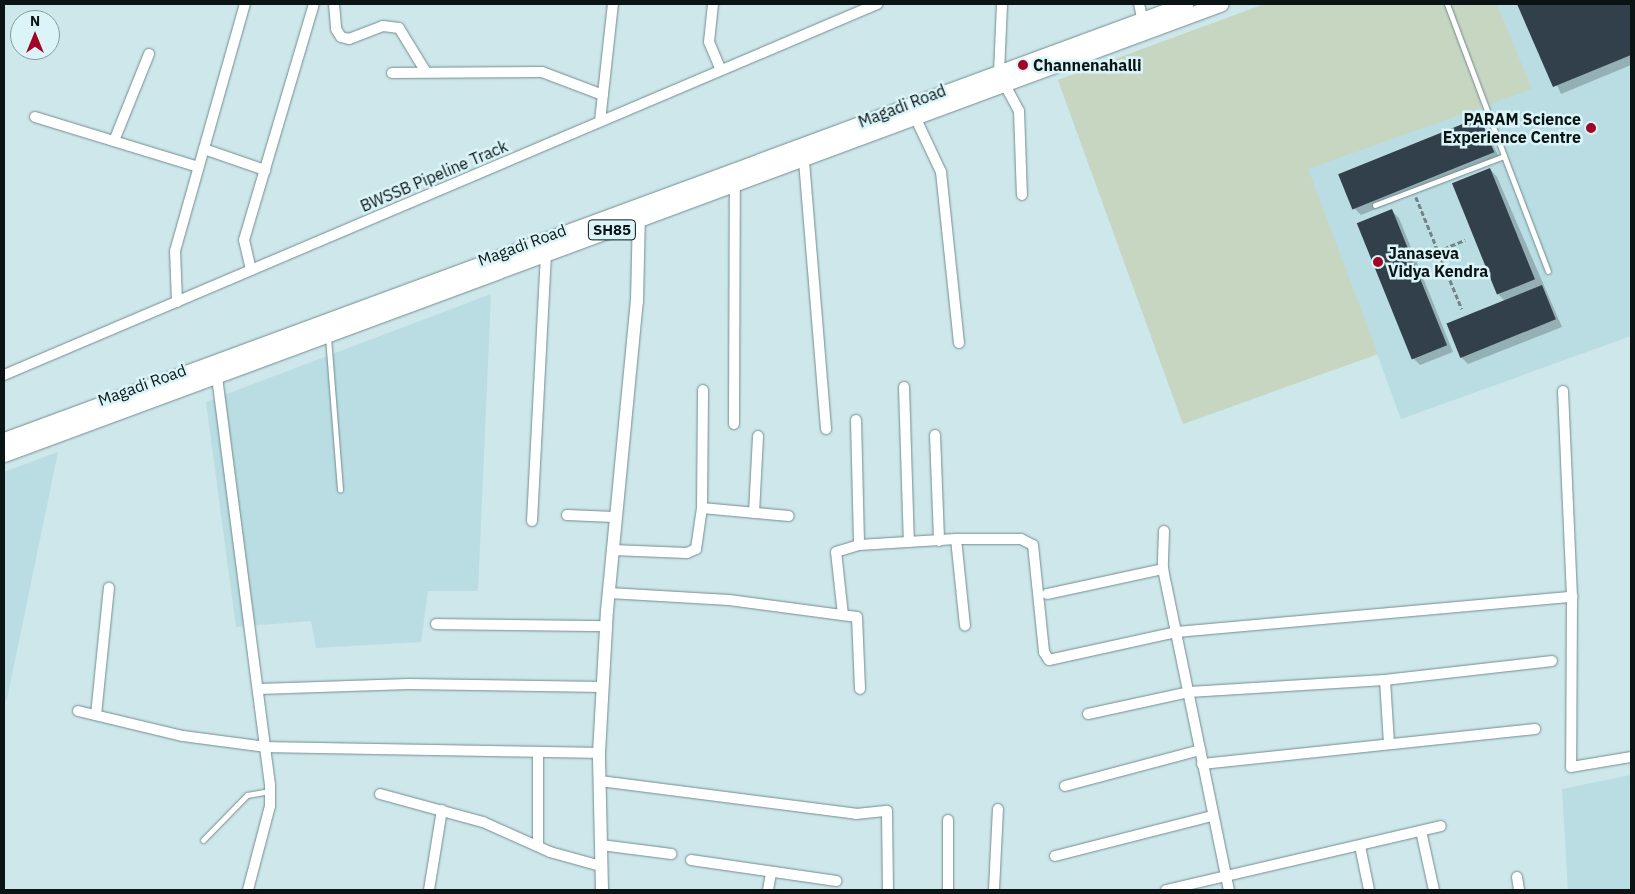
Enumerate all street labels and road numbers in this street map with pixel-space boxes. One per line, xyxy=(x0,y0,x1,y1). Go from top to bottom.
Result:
street label: Magadi Road xyxy=(855,80,949,132)
street label: BWSSB Pipeline Track xyxy=(357,136,511,216)
road number: SH85 xyxy=(587,218,637,242)
street label: Magadi Road xyxy=(475,220,569,270)
street label: Magadi Road xyxy=(95,360,189,410)

